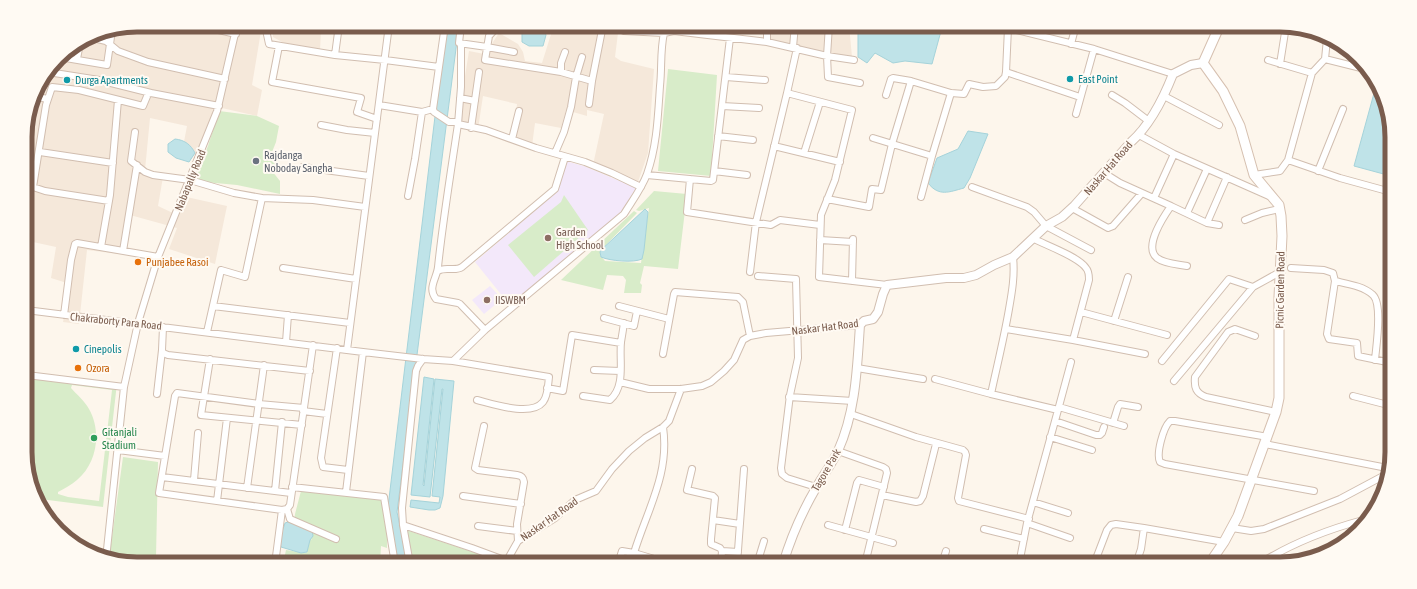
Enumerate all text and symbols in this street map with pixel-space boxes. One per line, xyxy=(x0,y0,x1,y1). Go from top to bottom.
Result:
place label: East Point xyxy=(1078,73,1118,85)
place label: Durga Apartments xyxy=(75,74,148,86)
marker: East Point xyxy=(1065,74,1075,84)
marker: Durga Apartments xyxy=(62,75,72,85)
street label: Naskar Hat Road xyxy=(1081,139,1135,197)
street label: Nabapally Road xyxy=(172,148,208,212)
place label: Rajdanga Noboday Sangha xyxy=(264,149,333,174)
marker: Rajdanga Noboday Sangha xyxy=(251,156,261,166)
place label: Garden High School xyxy=(556,226,604,251)
marker: Garden High School xyxy=(543,233,553,243)
street label: Picnic Garden Road xyxy=(1273,251,1287,329)
place label: Punjabee Rasoi xyxy=(146,256,209,268)
marker: Punjabee Rasoi xyxy=(133,257,143,267)
place label: IISWBM xyxy=(495,294,526,306)
marker: IISWBM xyxy=(482,295,492,305)
street label: Chakraborty Para Road xyxy=(70,310,162,332)
street label: Naskar Hat Road xyxy=(791,317,859,337)
place label: Cinepolis xyxy=(84,343,122,355)
marker: Cinepolis xyxy=(71,344,81,354)
place label: Ozora xyxy=(86,362,110,374)
marker: Ozora xyxy=(73,363,83,373)
place label: Gitanjali Stadium xyxy=(102,426,137,451)
marker: Gitanjali Stadium xyxy=(89,433,99,443)
street label: Tagore Park xyxy=(809,447,843,493)
street label: Naskar Hat Road xyxy=(518,495,580,543)

